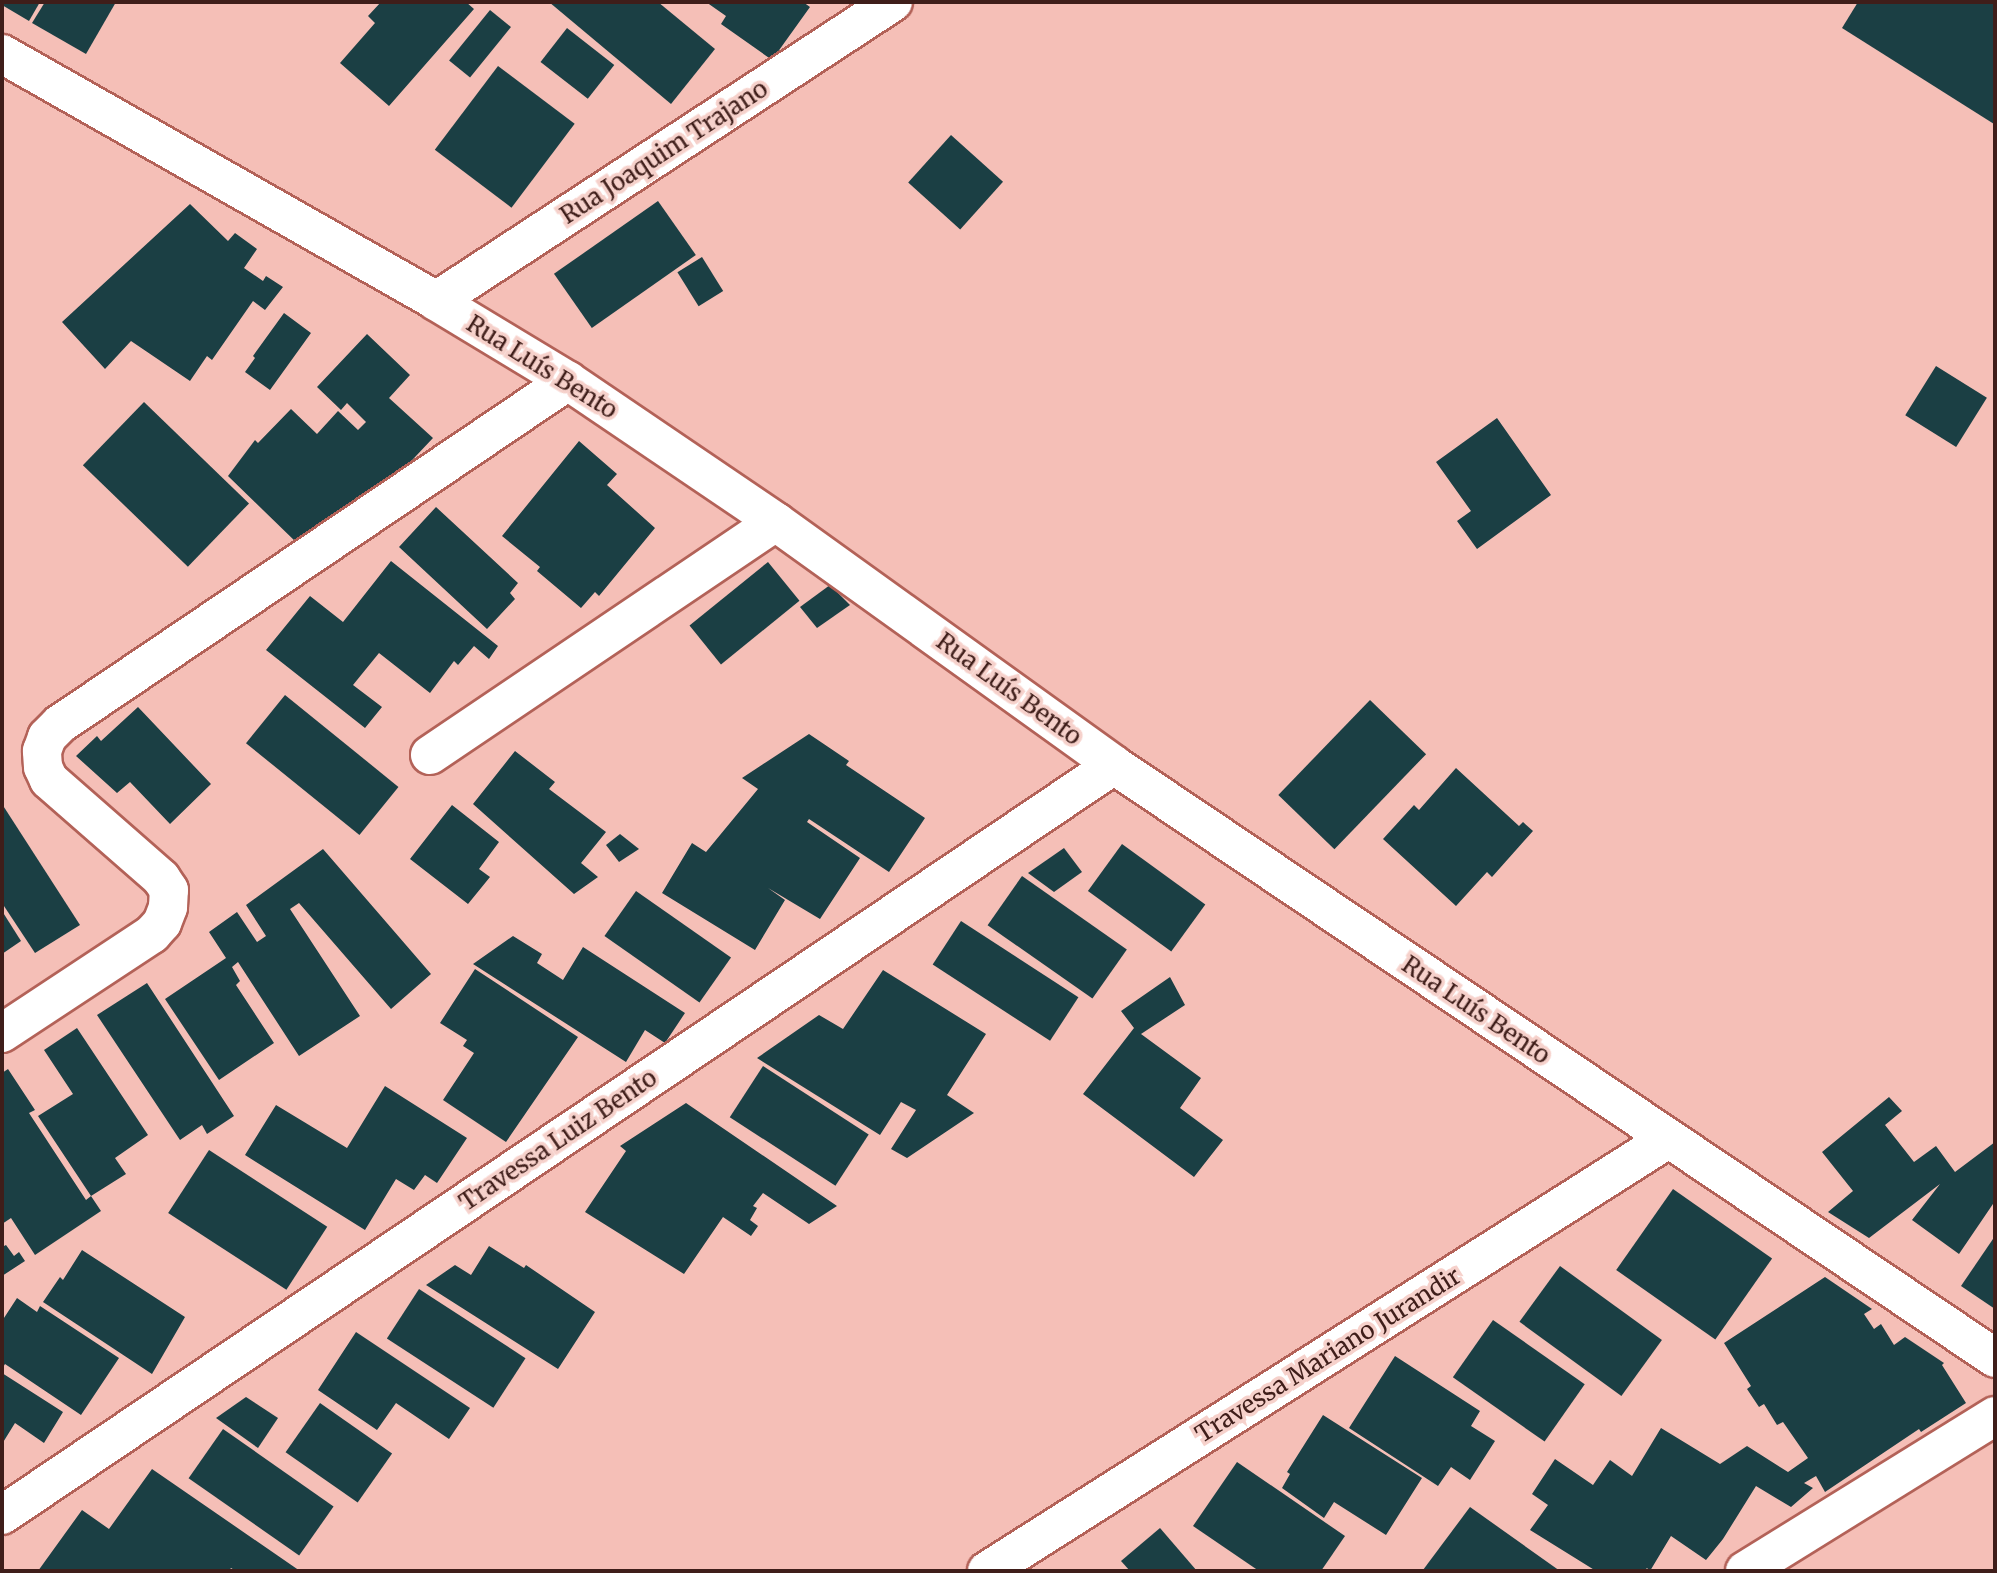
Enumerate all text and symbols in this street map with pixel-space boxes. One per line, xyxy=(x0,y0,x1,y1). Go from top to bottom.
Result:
street label: Rua Joaquim Trajano xyxy=(555,74,773,230)
street label: Rua Luís Bento xyxy=(461,309,623,425)
street label: Rua Luís Bento xyxy=(931,627,1087,751)
street label: Rua Luís Bento xyxy=(1397,950,1555,1070)
street label: Travessa Luiz Bento xyxy=(454,1063,662,1217)
street label: Travessa Mariano Jurandir xyxy=(1190,1261,1466,1449)

